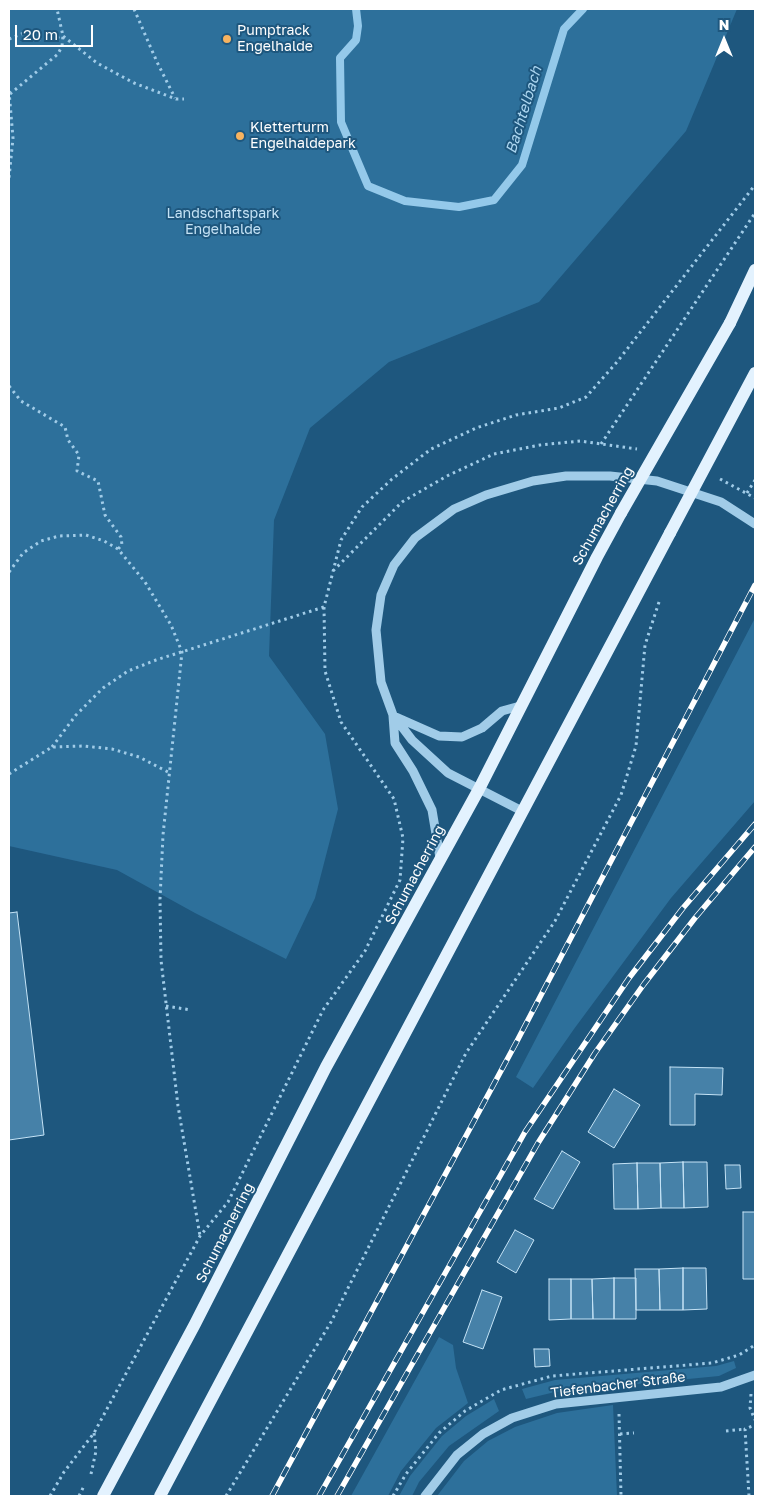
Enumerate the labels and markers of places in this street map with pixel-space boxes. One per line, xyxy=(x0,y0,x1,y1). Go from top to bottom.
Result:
place label: Pumptrack Engelhalde xyxy=(237,23,313,56)
marker: Pumptrack Engelhalde xyxy=(221,33,233,45)
place label: Kletterturm Engelhaldepark xyxy=(250,120,356,152)
marker: Kletterturm Engelhaldepark xyxy=(234,130,246,142)

